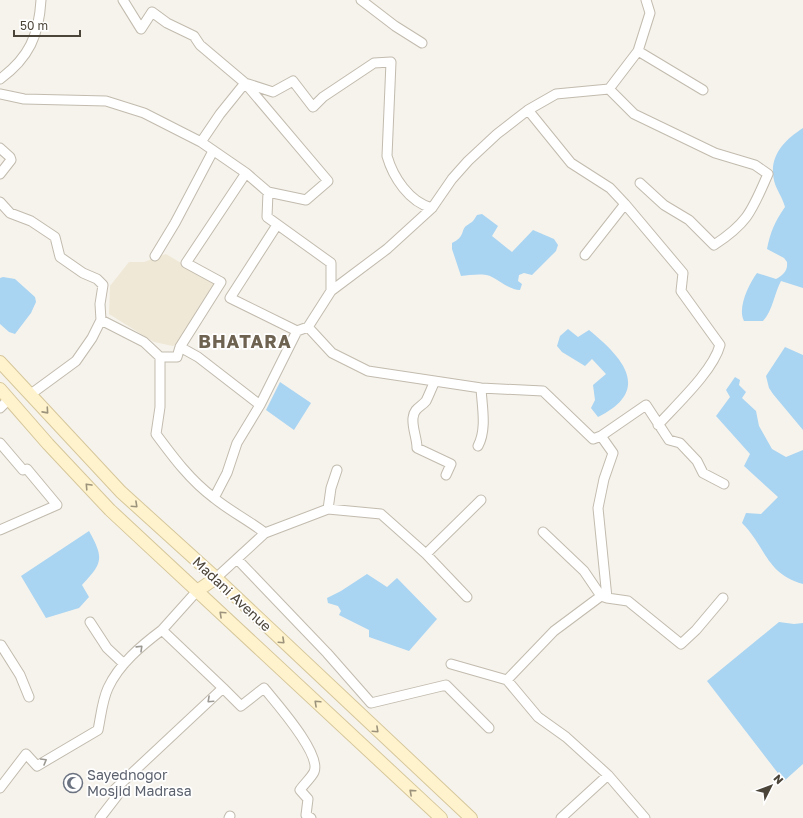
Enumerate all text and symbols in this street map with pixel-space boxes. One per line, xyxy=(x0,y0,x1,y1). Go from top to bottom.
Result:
scale bar xyxy=(14,12,80,38)
text: 50 m xyxy=(20,18,48,33)
district label: BHATARA xyxy=(198,330,292,352)
one-way arrow xyxy=(41,406,48,414)
one-way arrow xyxy=(85,483,93,491)
one-way arrow xyxy=(131,500,138,507)
street label: Madani Avenue xyxy=(189,553,275,635)
one-way arrow xyxy=(219,612,227,619)
one-way arrow xyxy=(277,636,285,644)
one-way arrow xyxy=(135,645,143,653)
one-way arrow xyxy=(208,695,215,702)
one-way arrow xyxy=(314,700,322,708)
one-way arrow xyxy=(372,726,379,733)
one-way arrow xyxy=(40,759,47,766)
place label: Sayednogor Mosjid Madrasa xyxy=(87,766,192,799)
north arrow xyxy=(751,766,791,806)
mosque icon: Sayednogor Mosjid Madrasa xyxy=(62,772,84,794)
text: N xyxy=(771,772,786,786)
one-way arrow xyxy=(409,789,417,796)

